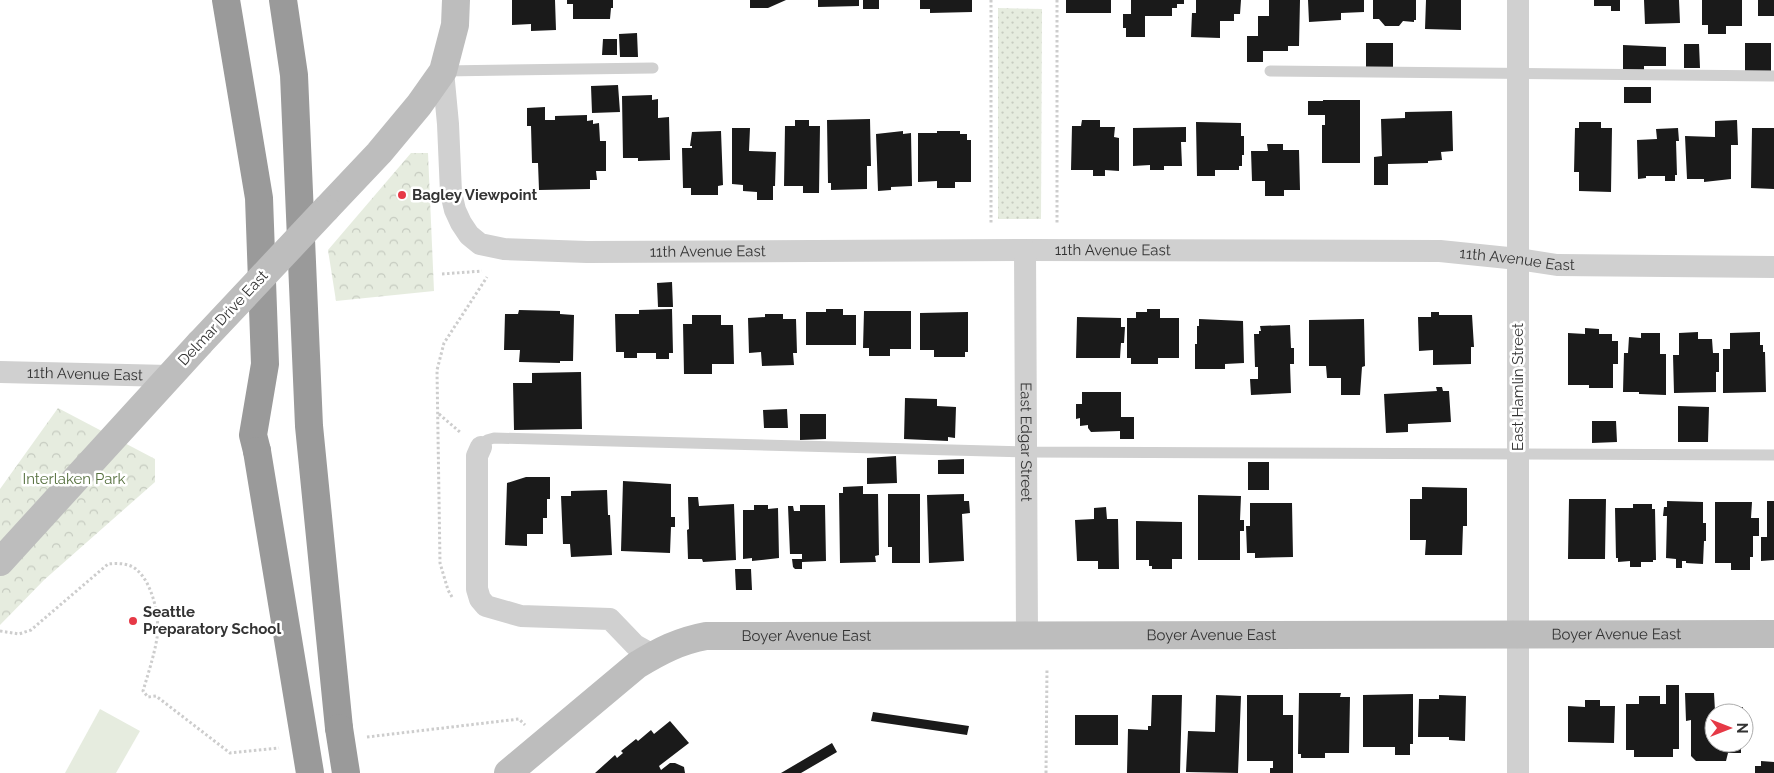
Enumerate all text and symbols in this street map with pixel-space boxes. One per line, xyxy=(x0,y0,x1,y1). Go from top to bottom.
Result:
place label: Bagley Viewpoint xyxy=(412,186,538,204)
marker: Bagley Viewpoint xyxy=(396,189,408,201)
street label: 11th Avenue East xyxy=(1055,241,1171,259)
street label: 11th Avenue East xyxy=(650,242,766,261)
street label: 11th Avenue East xyxy=(1459,244,1575,274)
street label: Delmar Drive East xyxy=(174,267,272,369)
street label: East Hamlin Street xyxy=(1509,323,1527,451)
street label: 11th Avenue East xyxy=(27,364,143,384)
street label: East Edgar Street xyxy=(1017,382,1035,502)
park label: Interlaken Park xyxy=(22,470,126,488)
place label: Seattle Preparatory School xyxy=(143,603,281,638)
marker: Seattle Preparatory School xyxy=(127,615,139,627)
street label: Boyer Avenue East xyxy=(1552,625,1681,643)
street label: Boyer Avenue East xyxy=(1147,626,1276,644)
street label: Boyer Avenue East xyxy=(742,627,871,645)
north arrow xyxy=(1704,703,1754,753)
text: N xyxy=(1734,723,1750,733)

